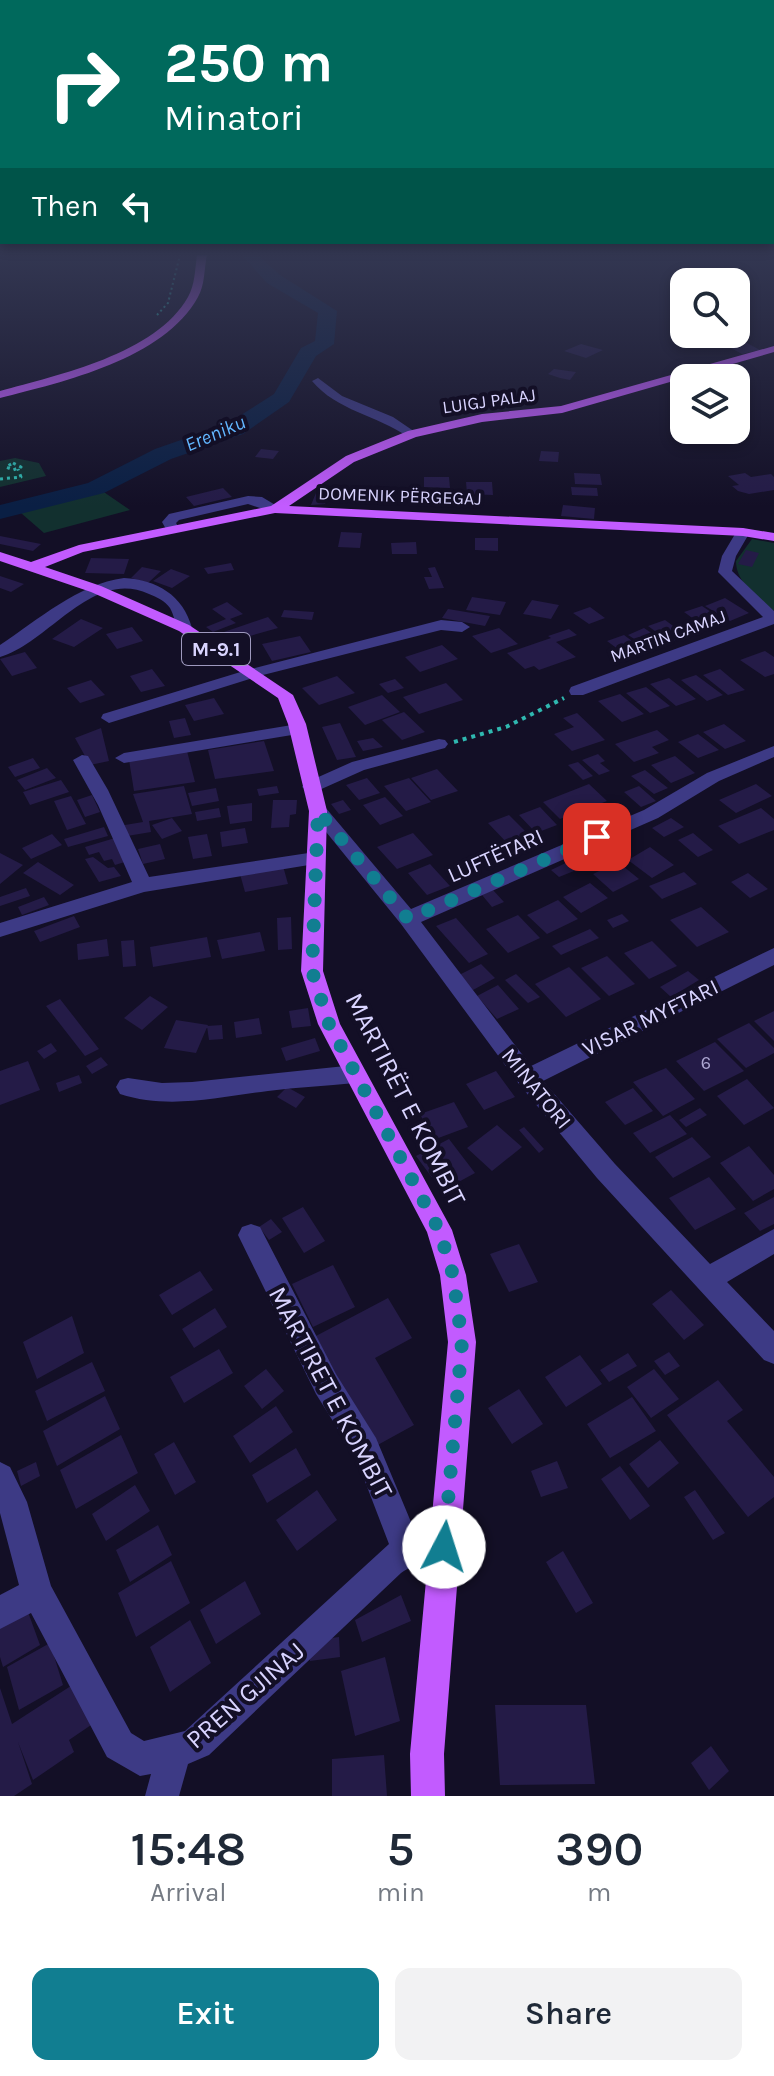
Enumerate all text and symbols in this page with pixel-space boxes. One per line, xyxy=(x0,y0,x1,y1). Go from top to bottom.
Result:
text: 250 m xyxy=(164,30,333,95)
icon: right xyxy=(32,32,136,136)
text: Minatori xyxy=(164,97,304,139)
icon: left xyxy=(115,184,159,228)
text: Then xyxy=(32,188,99,224)
map controls xyxy=(670,268,750,444)
button: search xyxy=(670,268,750,348)
button: layers xyxy=(670,364,750,444)
street label: LUIGJ PALAJ xyxy=(441,384,537,418)
water label: Ereniku xyxy=(181,410,249,456)
street label: DOMENIK PËRGEGAJ xyxy=(318,482,482,510)
street label: MARTIN CAMAJ xyxy=(607,605,729,667)
road number: M-9.1 xyxy=(182,633,250,665)
pin xyxy=(563,803,631,871)
icon: arrive xyxy=(575,815,619,859)
street label: LUFTËTARI xyxy=(444,823,547,889)
street label: VISAR MYFTARI xyxy=(578,974,723,1062)
street label: MARTIRËT E KOMBIT xyxy=(338,988,473,1211)
street label: MINATORI xyxy=(496,1043,577,1134)
house number: 6 xyxy=(701,1052,711,1074)
street label: MARTIRET E KOMBIT xyxy=(262,1281,399,1503)
position arrow xyxy=(402,1505,486,1589)
street label: PREN GJINAJ xyxy=(180,1636,311,1755)
text: 15:48 xyxy=(131,1821,246,1877)
text: 5 xyxy=(387,1821,415,1877)
text: 390 xyxy=(555,1821,643,1877)
text: Arrival xyxy=(150,1877,226,1908)
text: min xyxy=(377,1877,425,1908)
text: m xyxy=(587,1877,611,1908)
button: Exit xyxy=(32,1968,379,2060)
button: Share xyxy=(395,1968,742,2060)

